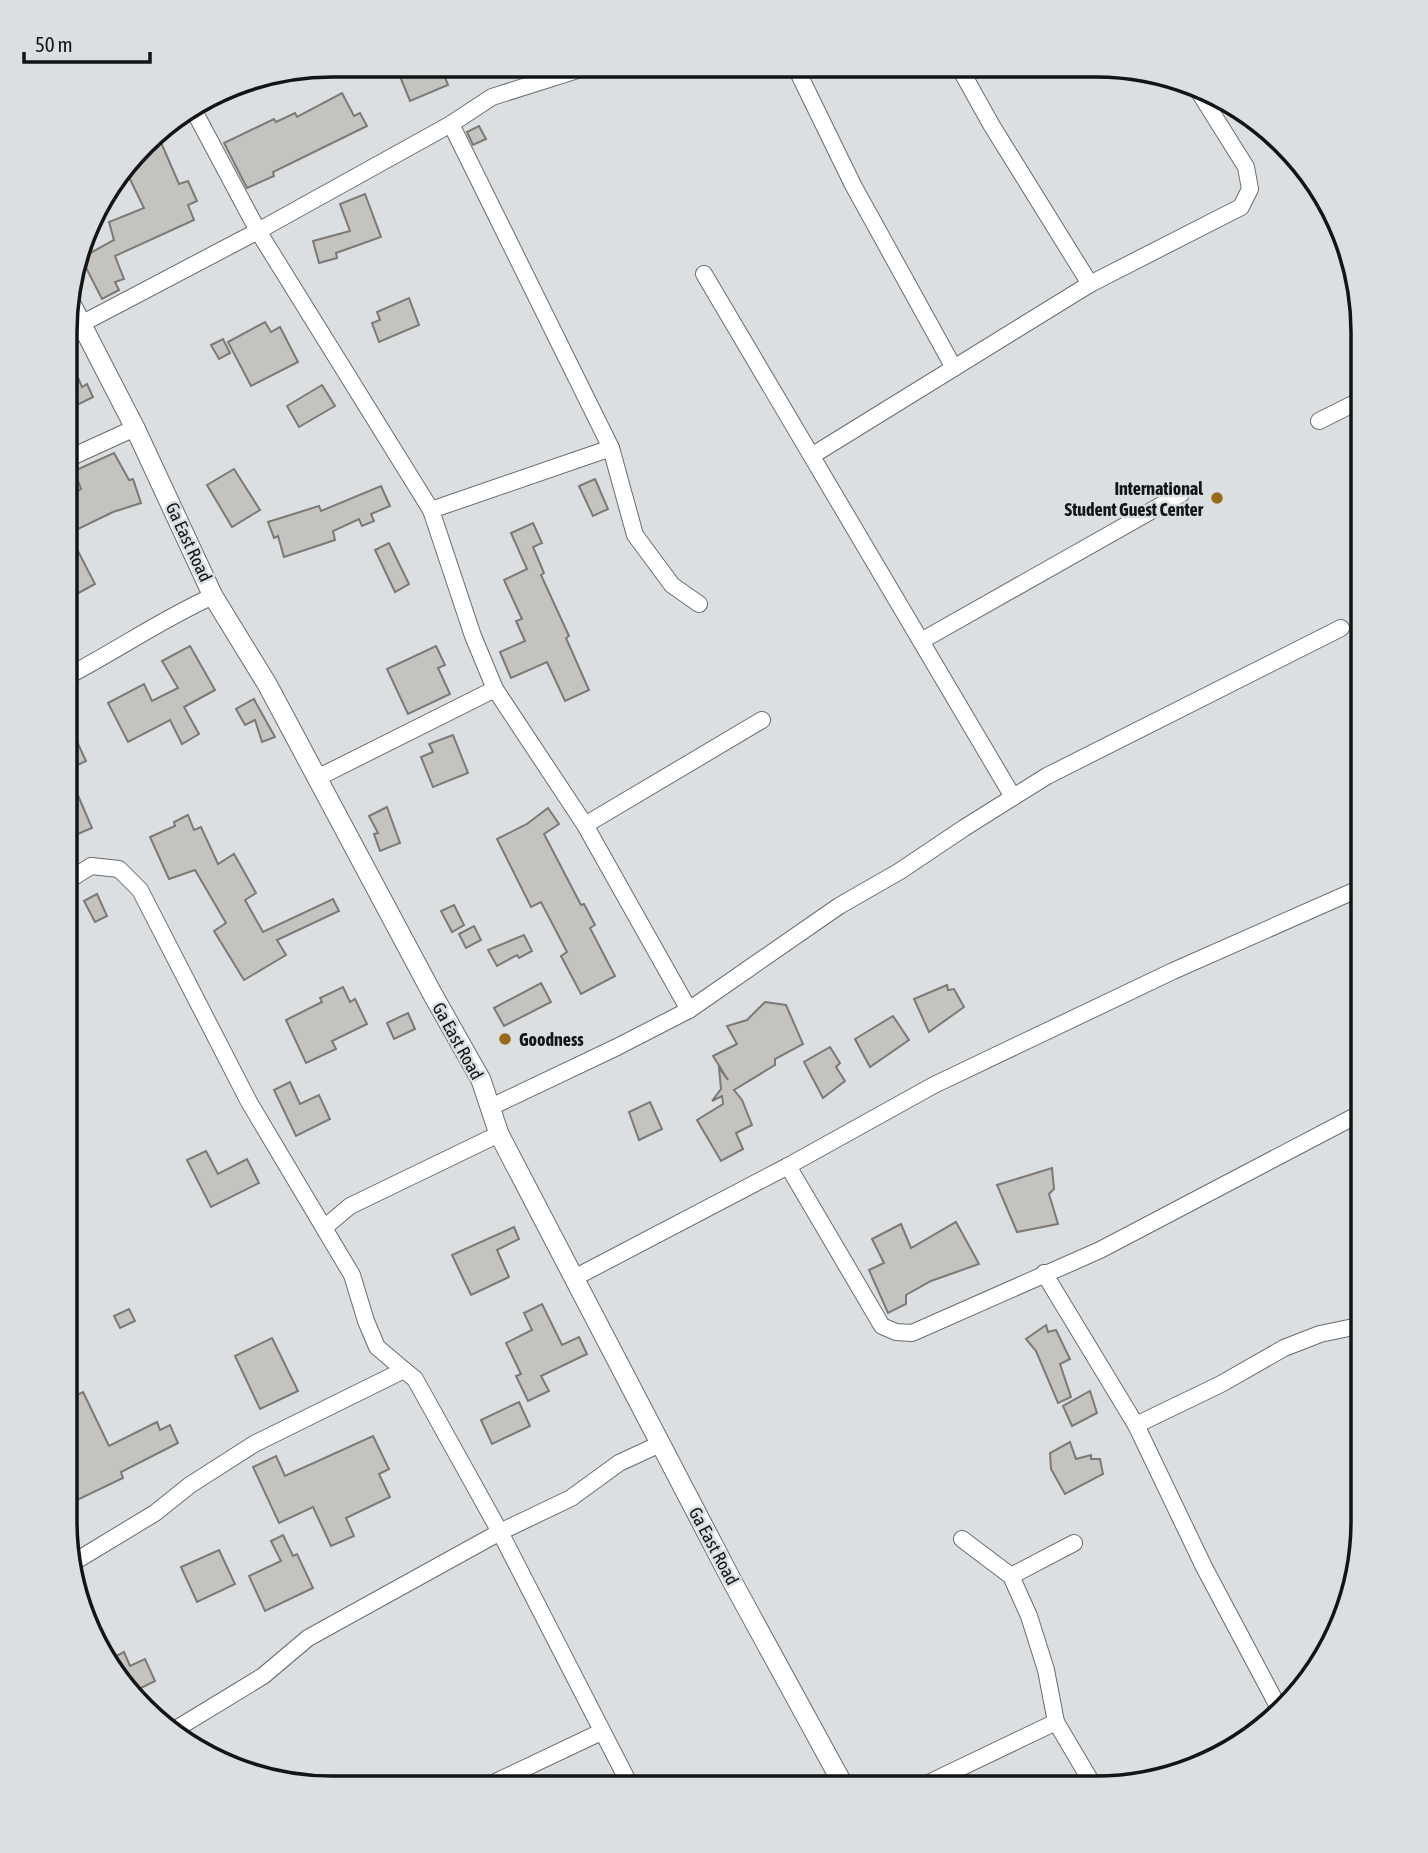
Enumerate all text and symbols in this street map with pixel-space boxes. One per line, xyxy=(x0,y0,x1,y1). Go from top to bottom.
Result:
scale bar xyxy=(24,21,150,65)
text: 50 m xyxy=(35,32,73,56)
place label: International Student Guest Center xyxy=(1065,478,1204,520)
marker: International Student Guest Center xyxy=(1209,490,1225,506)
street label: Ga East Road xyxy=(162,499,216,585)
street label: Ga East Road xyxy=(428,999,488,1083)
place label: Goodness xyxy=(519,1029,584,1050)
marker: Goodness xyxy=(497,1031,513,1047)
street label: Ga East Road xyxy=(685,1504,743,1588)

